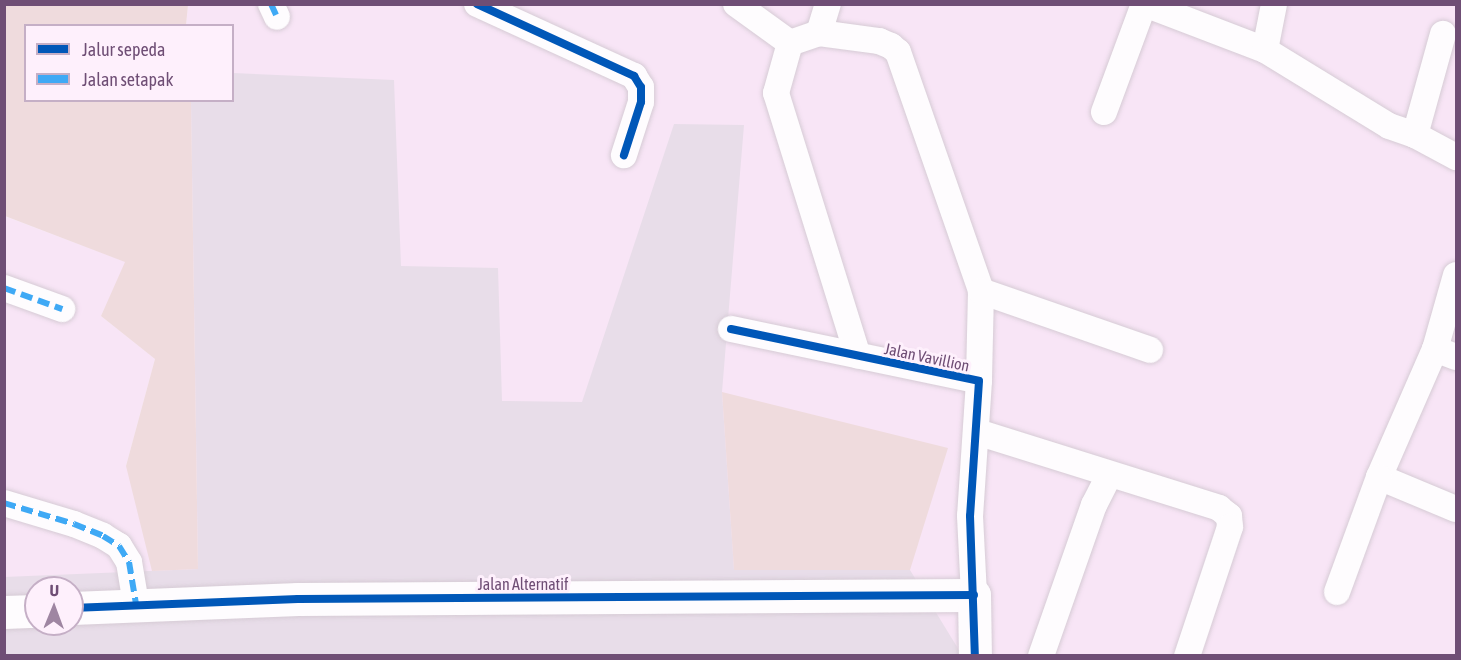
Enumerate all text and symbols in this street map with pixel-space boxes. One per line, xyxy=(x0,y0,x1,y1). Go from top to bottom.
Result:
legend xyxy=(24,24,234,102)
text: Jalur sepeda xyxy=(82,39,165,60)
text: Jalan setapak xyxy=(82,69,173,90)
street label: Jalan Vavillion xyxy=(883,339,971,375)
street label: Jalan Alternatif xyxy=(478,574,568,594)
north arrow xyxy=(24,576,84,636)
text: U xyxy=(49,581,59,599)

